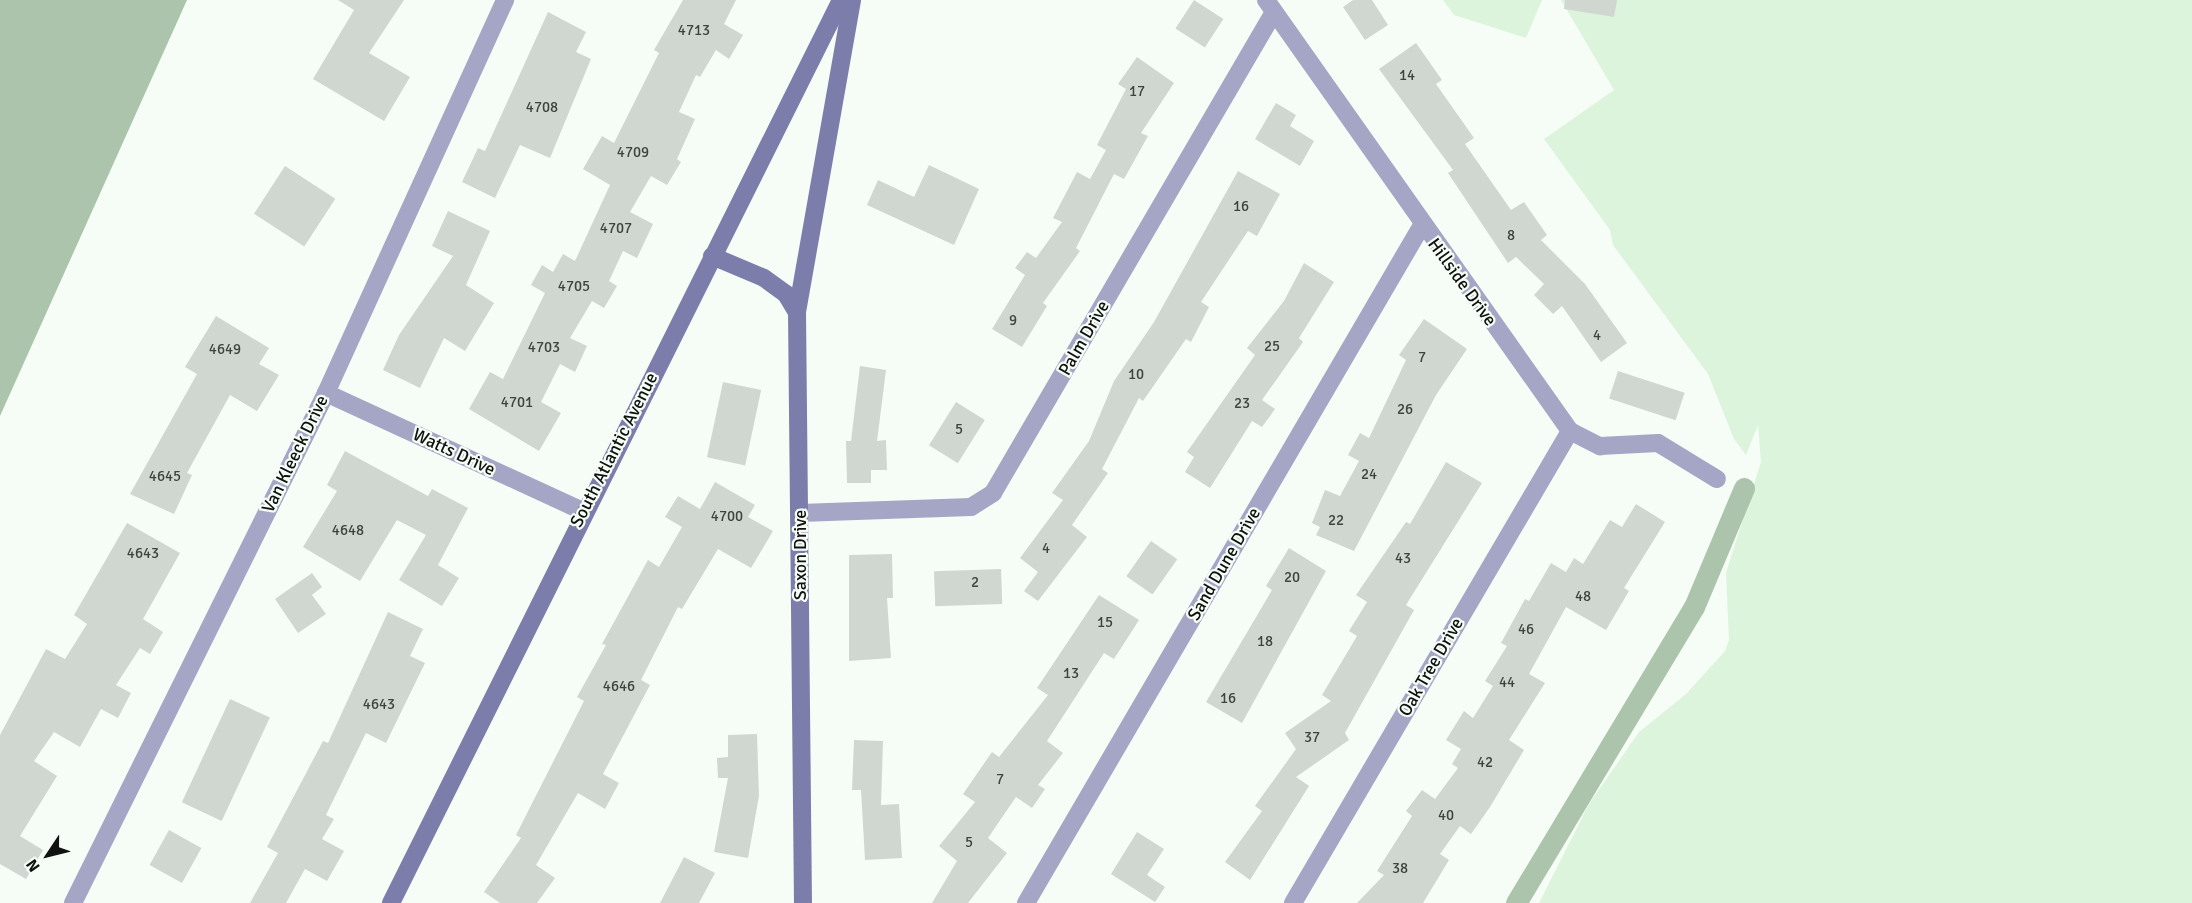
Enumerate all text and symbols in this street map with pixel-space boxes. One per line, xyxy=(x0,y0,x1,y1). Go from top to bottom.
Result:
house number: 4713 xyxy=(678,22,710,40)
house number: 14 xyxy=(1399,67,1415,85)
house number: 17 xyxy=(1129,83,1145,101)
house number: 4708 xyxy=(526,99,558,117)
house number: 4709 xyxy=(617,144,649,162)
house number: 16 xyxy=(1233,198,1249,216)
house number: 4707 xyxy=(600,220,632,238)
house number: 8 xyxy=(1507,227,1515,245)
street label: Hillside Drive xyxy=(1423,234,1501,330)
house number: 4705 xyxy=(558,278,590,296)
street label: Palm Drive xyxy=(1054,297,1114,379)
house number: 9 xyxy=(1009,312,1017,330)
house number: 4 xyxy=(1593,327,1601,345)
house number: 25 xyxy=(1264,338,1280,356)
house number: 4703 xyxy=(528,339,560,357)
house number: 4649 xyxy=(209,341,241,359)
house number: 7 xyxy=(1418,349,1426,367)
house number: 10 xyxy=(1128,366,1144,384)
street label: South Atlantic Avenue xyxy=(566,369,662,531)
street label: Van Kleeck Drive xyxy=(257,392,333,516)
house number: 4701 xyxy=(501,394,533,412)
house number: 23 xyxy=(1234,395,1250,413)
house number: 26 xyxy=(1397,401,1413,419)
house number: 5 xyxy=(955,421,963,439)
street label: Watts Drive xyxy=(409,424,499,480)
house number: 24 xyxy=(1361,466,1377,484)
house number: 4645 xyxy=(149,468,181,486)
street label: Sand Dune Drive xyxy=(1183,504,1265,624)
house number: 4700 xyxy=(711,508,743,526)
street label: Saxon Drive xyxy=(789,510,811,600)
house number: 22 xyxy=(1328,512,1344,530)
house number: 4648 xyxy=(332,522,364,540)
house number: 4 xyxy=(1042,540,1050,558)
house number: 4643 xyxy=(127,545,159,563)
house number: 43 xyxy=(1395,550,1411,568)
house number: 20 xyxy=(1284,569,1300,587)
house number: 2 xyxy=(971,574,979,592)
house number: 48 xyxy=(1575,588,1591,606)
house number: 15 xyxy=(1097,614,1113,632)
street label: Oak Tree Drive xyxy=(1394,614,1468,720)
house number: 46 xyxy=(1518,621,1534,639)
house number: 18 xyxy=(1257,633,1273,651)
house number: 13 xyxy=(1063,665,1079,683)
house number: 44 xyxy=(1499,674,1515,692)
house number: 4646 xyxy=(603,678,635,696)
house number: 16 xyxy=(1220,690,1236,708)
house number: 4643 xyxy=(363,696,395,714)
house number: 37 xyxy=(1304,729,1320,747)
house number: 42 xyxy=(1477,754,1493,772)
house number: 7 xyxy=(996,771,1004,789)
house number: 40 xyxy=(1438,807,1454,825)
north arrow xyxy=(18,825,78,885)
house number: 5 xyxy=(965,834,973,852)
text: N xyxy=(22,855,45,876)
house number: 38 xyxy=(1392,860,1408,878)

